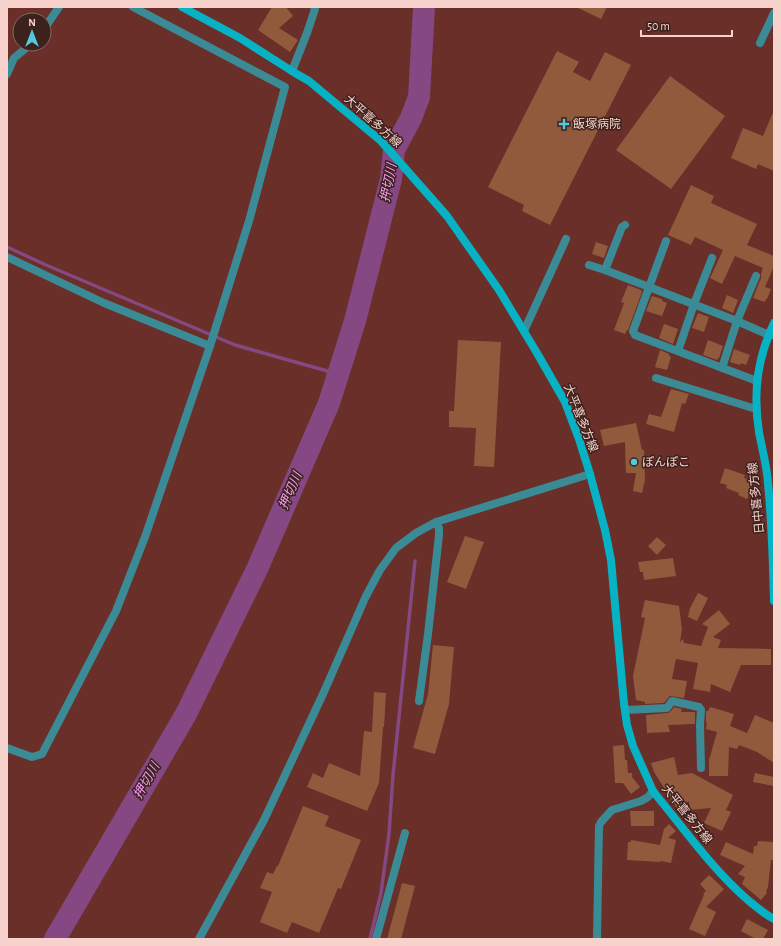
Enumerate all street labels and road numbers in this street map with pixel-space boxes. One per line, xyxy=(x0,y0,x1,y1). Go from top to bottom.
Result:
street label: 大平喜多方線 xyxy=(342,92,404,150)
street label: 大平喜多方線 xyxy=(562,382,601,454)
street label: 日中喜多方線 xyxy=(745,462,766,535)
street label: 大平喜多方線 xyxy=(660,782,715,846)

